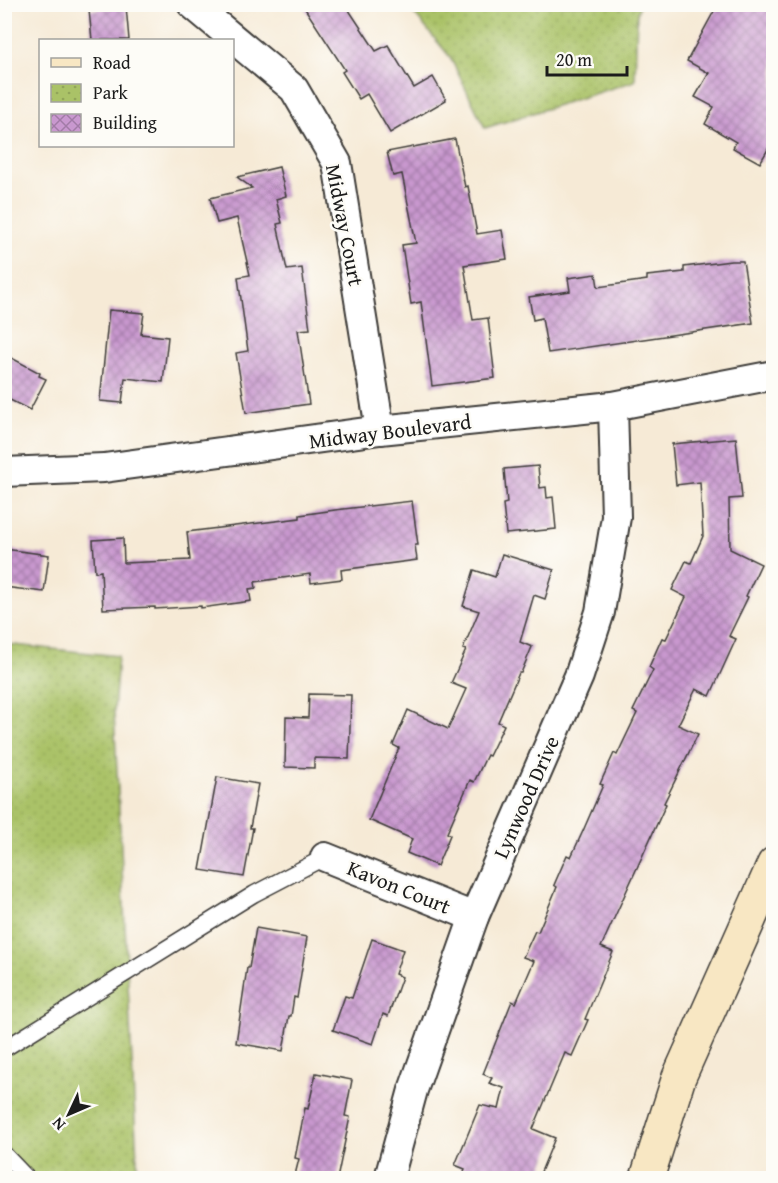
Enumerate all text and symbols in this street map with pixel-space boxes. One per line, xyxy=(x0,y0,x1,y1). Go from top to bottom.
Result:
legend xyxy=(39,39,234,147)
scale bar xyxy=(547,39,626,77)
text: 20 m xyxy=(556,46,592,73)
text: Road xyxy=(93,49,131,76)
text: Park xyxy=(93,79,129,106)
text: Building xyxy=(93,109,157,136)
street label: Midway Court xyxy=(318,161,372,289)
street label: Midway Boulevard xyxy=(307,406,474,456)
street label: Lynwood Drive xyxy=(485,731,567,863)
street label: Kavon Court xyxy=(343,852,456,922)
north arrow xyxy=(39,1084,99,1144)
text: N xyxy=(46,1112,71,1137)

